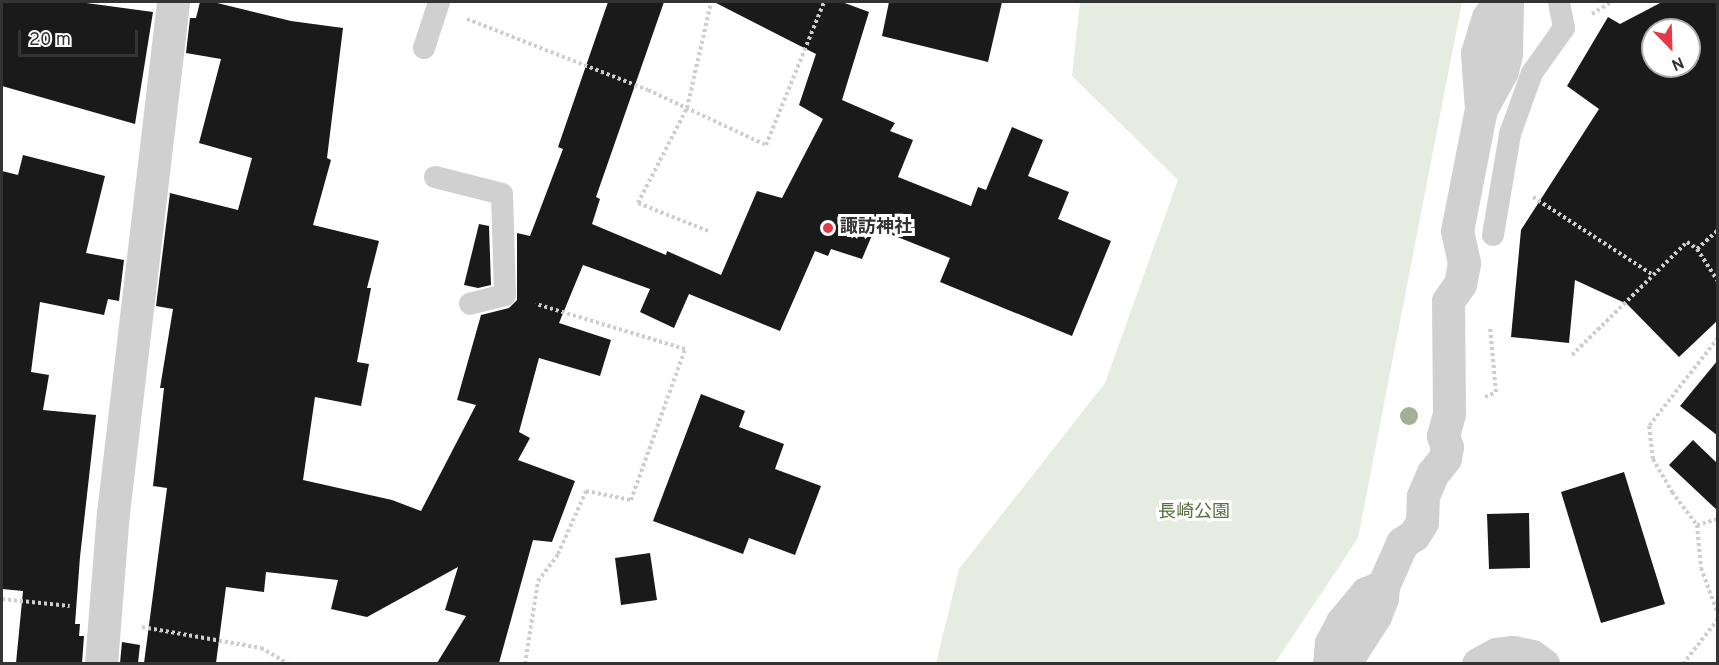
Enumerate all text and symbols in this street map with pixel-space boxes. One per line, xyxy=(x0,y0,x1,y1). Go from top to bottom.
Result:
scale bar xyxy=(21,18,141,56)
north arrow xyxy=(1641,18,1701,78)
text: 20 m xyxy=(29,29,71,52)
text: N xyxy=(1668,51,1686,74)
place label: 諏訪神社 xyxy=(840,217,912,239)
marker: 諏訪神社 xyxy=(821,221,835,235)
park label: 長崎公園 xyxy=(1158,502,1230,524)

